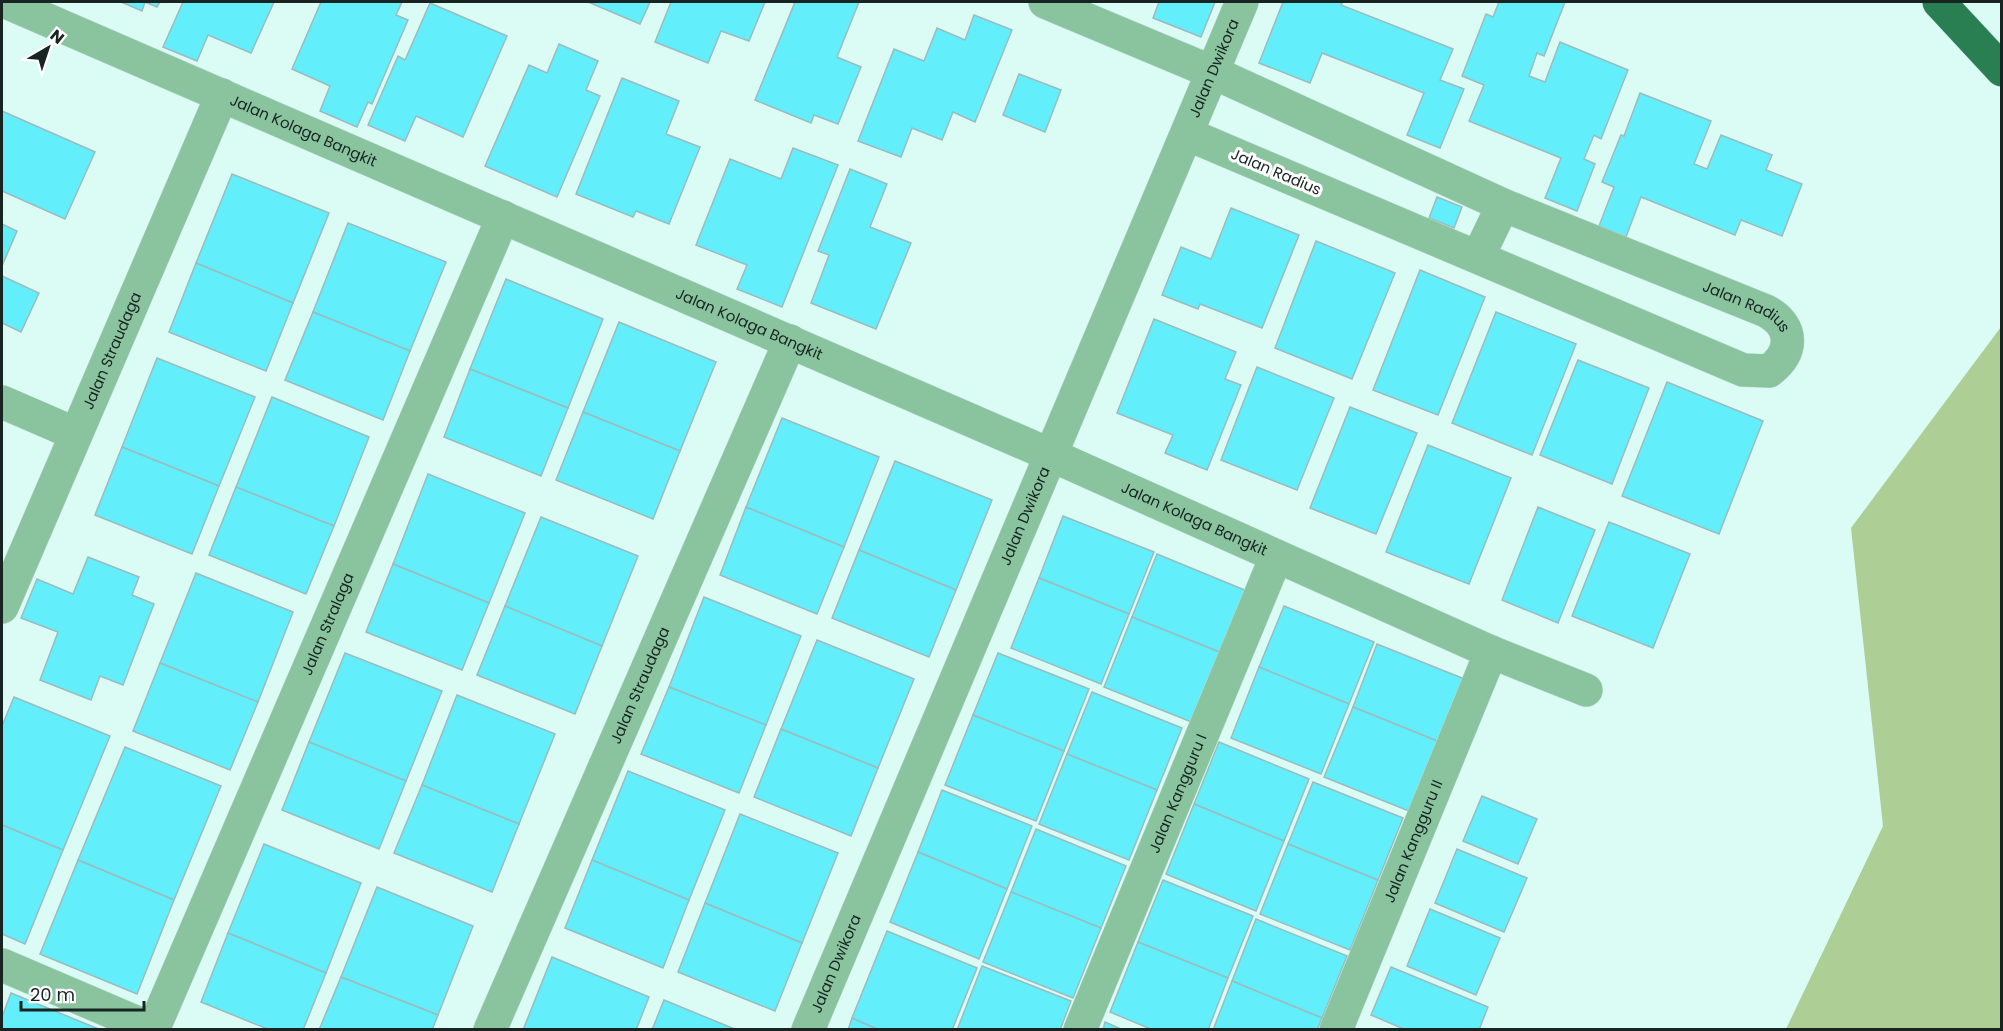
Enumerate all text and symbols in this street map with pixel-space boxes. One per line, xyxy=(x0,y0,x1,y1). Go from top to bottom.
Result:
street label: Jalan Dwikora xyxy=(1183,15,1244,121)
north arrow xyxy=(18,18,78,78)
text: N xyxy=(45,24,69,49)
street label: Jalan Kolaga Bangkit xyxy=(227,89,380,172)
street label: Jalan Radius xyxy=(1228,143,1325,200)
street label: Jalan Radius xyxy=(1700,276,1796,336)
street label: Jalan Kolaga Bangkit xyxy=(673,283,826,365)
street label: Jalan Straudaga xyxy=(77,289,146,412)
street label: Jalan Dwikora xyxy=(994,463,1055,568)
street label: Jalan Kolaga Bangkit xyxy=(1118,477,1271,561)
street label: Jalan Stralaga xyxy=(296,569,359,678)
street label: Jalan Straudaga xyxy=(605,623,674,747)
street label: Jalan Kangguru I xyxy=(1144,731,1212,856)
street label: Jalan Kangguru II xyxy=(1378,777,1447,906)
street label: Jalan Dwikora xyxy=(805,911,866,1016)
scale bar xyxy=(21,974,144,1012)
text: 20 m xyxy=(30,982,75,1007)

